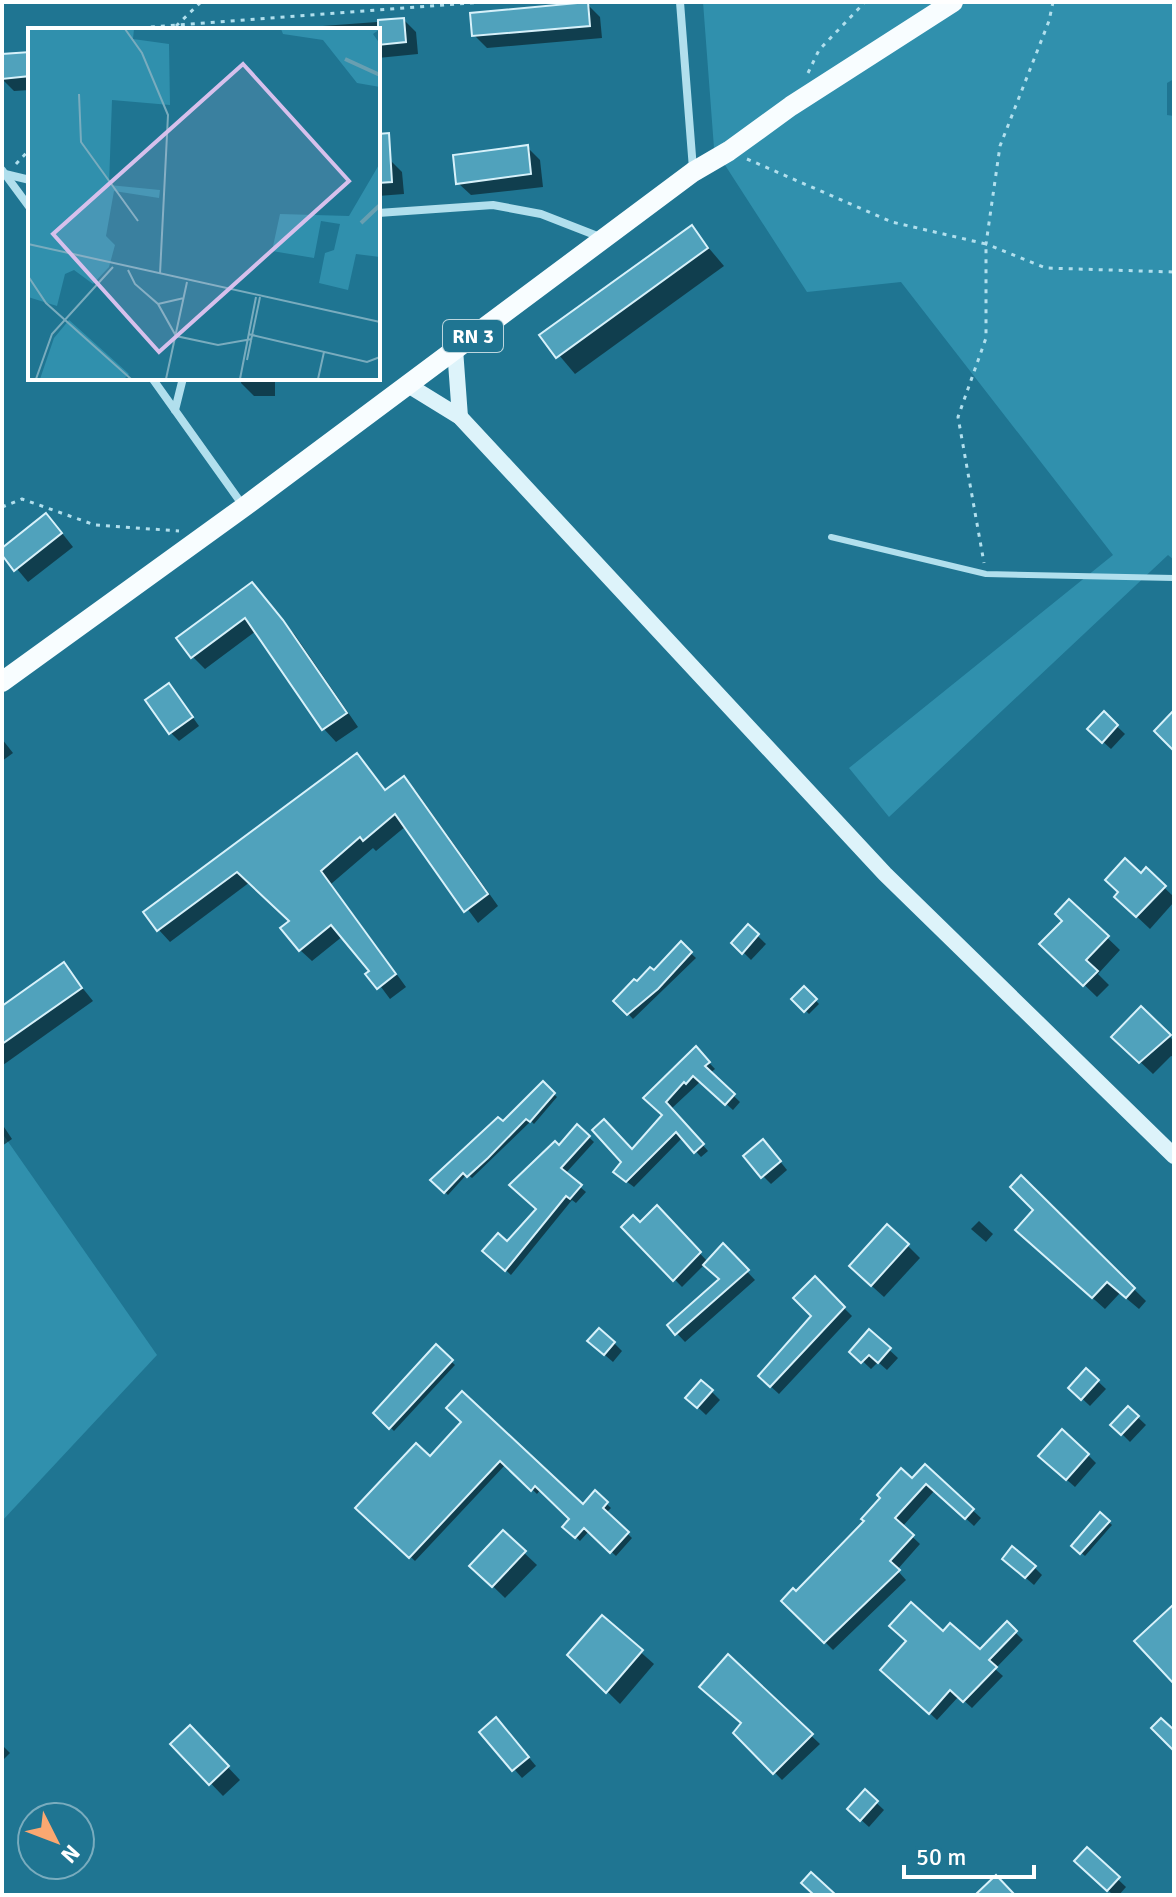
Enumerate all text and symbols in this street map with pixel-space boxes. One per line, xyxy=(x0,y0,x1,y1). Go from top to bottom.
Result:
inset map xyxy=(28,28,380,380)
road number: RN 3 xyxy=(443,320,503,352)
north arrow xyxy=(16,1801,96,1881)
scale bar xyxy=(904,1829,1034,1879)
text: N xyxy=(55,1839,86,1869)
text: 50 m xyxy=(916,1842,966,1872)

